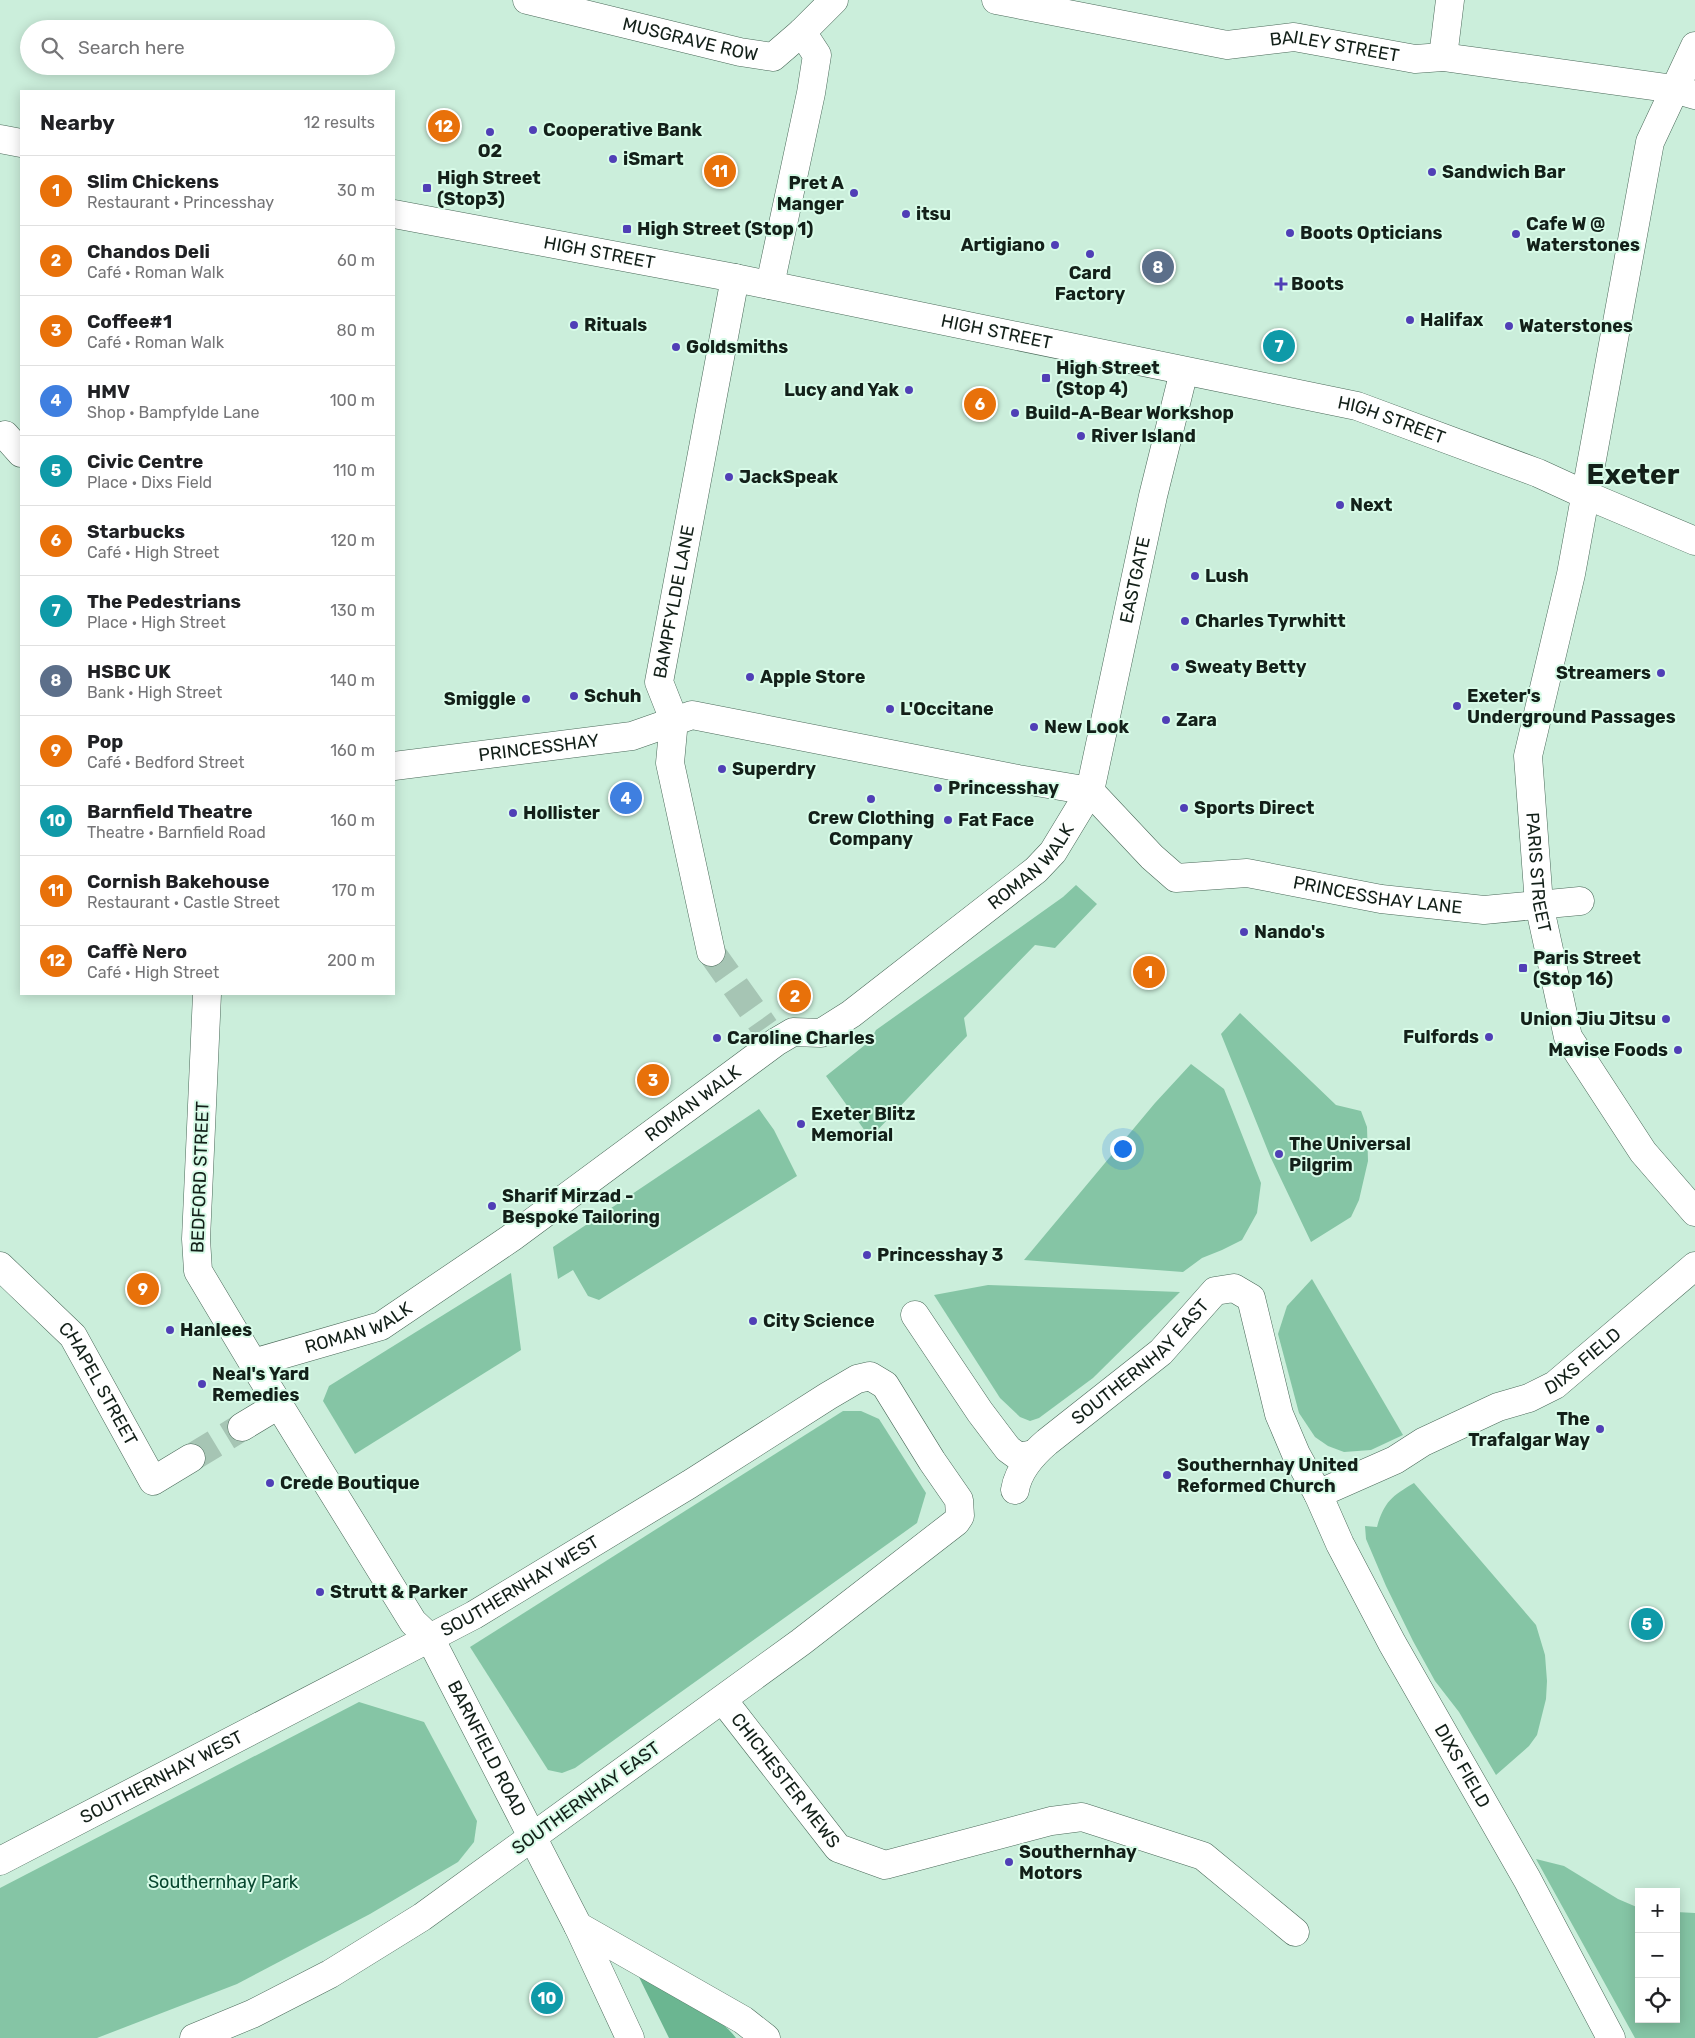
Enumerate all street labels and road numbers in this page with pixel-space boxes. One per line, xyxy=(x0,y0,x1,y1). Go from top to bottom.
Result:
street label: MUSGRAVE ROW xyxy=(620,13,760,66)
street label: BAILEY STREET xyxy=(1269,26,1401,67)
street label: HIGH STREET xyxy=(542,231,657,274)
street label: HIGH STREET xyxy=(939,310,1054,354)
street label: HIGH STREET xyxy=(1336,391,1448,449)
street label: BAMPFYLDE LANE xyxy=(649,523,699,680)
street label: EASTGATE xyxy=(1115,534,1155,625)
street label: PRINCESSHAY xyxy=(477,729,601,766)
street label: PARIS STREET xyxy=(1521,811,1556,934)
street label: ROMAN WALK xyxy=(983,819,1079,914)
street label: PRINCESSHAY LANE xyxy=(1291,871,1463,919)
street label: ROMAN WALK xyxy=(641,1061,745,1146)
street label: BEDFORD STREET xyxy=(186,1101,214,1253)
street label: SOUTHERNHAY EAST xyxy=(1067,1295,1214,1429)
street label: ROMAN WALK xyxy=(302,1297,416,1358)
street label: CHAPEL STREET xyxy=(54,1317,142,1449)
street label: DIXS FIELD xyxy=(1541,1323,1625,1399)
street label: SOUTHERNHAY WEST xyxy=(437,1531,603,1641)
street label: BARNFIELD ROAD xyxy=(443,1677,531,1820)
street label: CHICHESTER MEWS xyxy=(726,1709,845,1852)
street label: DIXS FIELD xyxy=(1430,1720,1495,1812)
street label: SOUTHERNHAY WEST xyxy=(76,1726,247,1828)
street label: SOUTHERNHAY EAST xyxy=(508,1737,664,1859)

